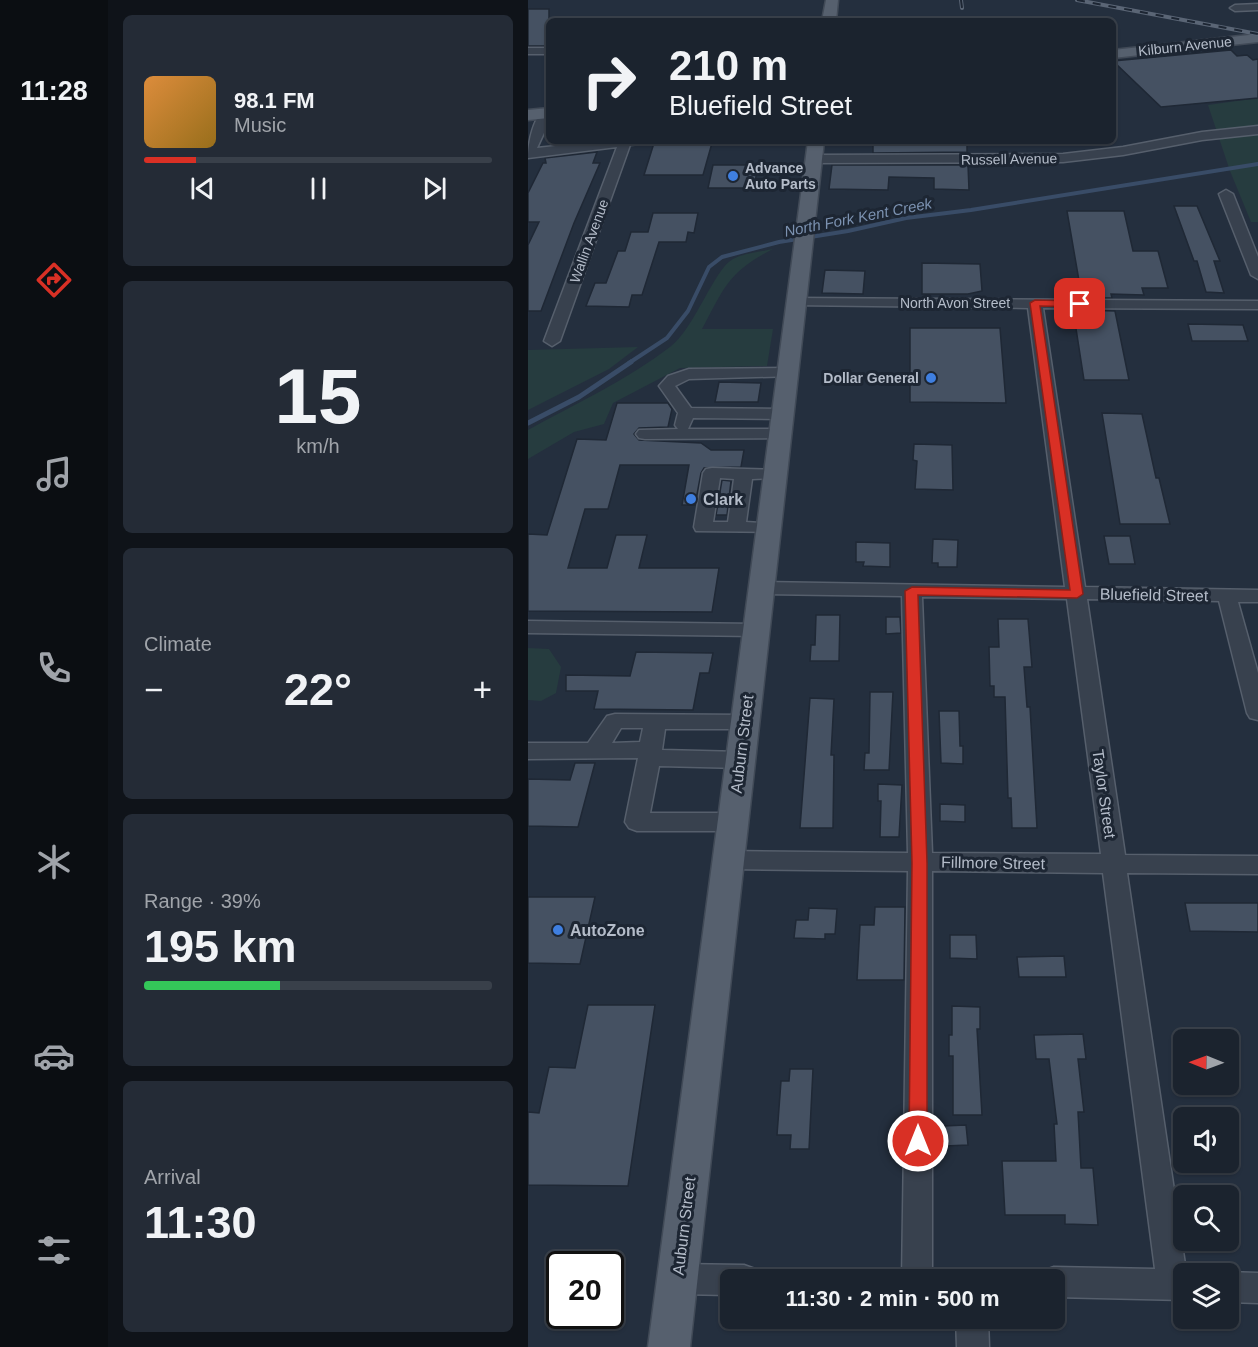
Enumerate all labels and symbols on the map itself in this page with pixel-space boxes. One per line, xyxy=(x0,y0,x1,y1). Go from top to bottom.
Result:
street label: Kilburn Avenue xyxy=(1137,33,1233,59)
street label: Russell Avenue xyxy=(961,150,1057,168)
place label: Advance Auto Parts xyxy=(745,160,816,192)
marker: Advance Auto Parts xyxy=(726,169,740,183)
water label: North Fork Kent Creek xyxy=(783,194,935,240)
street label: Wallin Avenue xyxy=(566,197,612,285)
pin xyxy=(1054,278,1105,329)
street label: North Avon Street xyxy=(900,295,1010,311)
place label: Dollar General xyxy=(823,370,919,386)
marker: Dollar General xyxy=(924,371,938,385)
place label: Clark xyxy=(703,491,743,508)
marker: Clark xyxy=(684,492,698,506)
street label: Bluefield Street xyxy=(1100,586,1209,604)
street label: Auburn Street xyxy=(728,693,757,794)
street label: Taylor Street xyxy=(1089,748,1119,840)
street label: Fillmore Street xyxy=(941,854,1046,872)
place label: AutoZone xyxy=(570,922,645,939)
marker: AutoZone xyxy=(551,923,565,937)
north arrow xyxy=(1173,1029,1239,1095)
position arrow xyxy=(886,1109,950,1173)
street label: Auburn Street xyxy=(670,1175,699,1276)
speed limit sign: 20 xyxy=(546,1251,624,1329)

